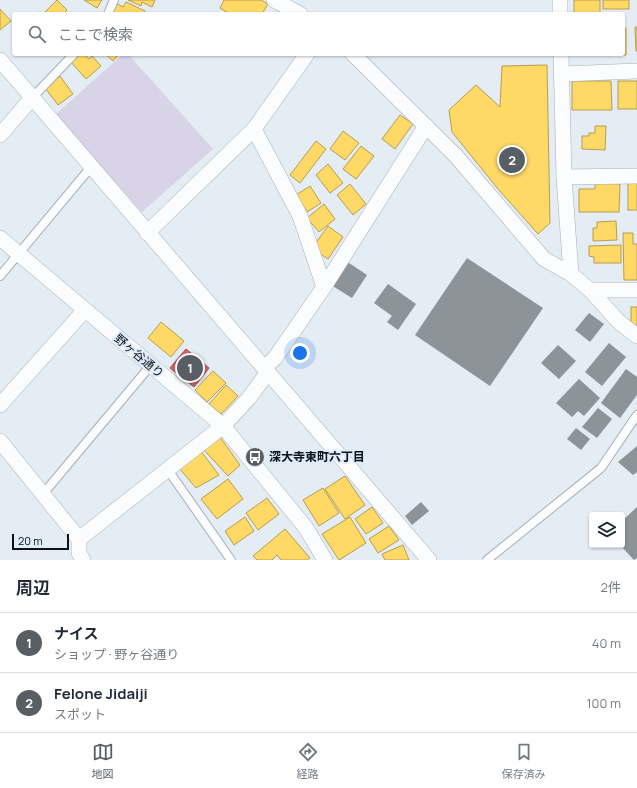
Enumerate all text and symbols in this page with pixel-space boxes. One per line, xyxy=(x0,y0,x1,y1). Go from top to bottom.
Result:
search box xyxy=(12,12,625,56)
icon: search xyxy=(26,23,48,45)
text: ここで検索 xyxy=(58,24,133,45)
pin: 2 xyxy=(499,145,525,175)
street label: 野ヶ谷通り xyxy=(111,330,168,381)
your location xyxy=(290,343,310,363)
pin: 1 xyxy=(177,353,203,383)
bus stop icon: 深大寺東町六丁目 xyxy=(244,446,266,468)
place label: 深大寺東町六丁目 xyxy=(269,448,365,465)
map controls xyxy=(589,512,625,548)
button: layers xyxy=(589,512,625,548)
scale bar xyxy=(12,532,69,551)
text: 20 m xyxy=(18,533,43,548)
text: 周辺 xyxy=(16,576,50,599)
text: 2件 xyxy=(601,578,621,596)
text: ナイス xyxy=(54,623,99,644)
text: 1 xyxy=(26,634,32,652)
text: 40 m xyxy=(592,634,621,652)
text: ショップ · 野ヶ谷通り xyxy=(54,645,179,663)
text: Felone Jidaiji xyxy=(54,683,148,704)
text: 2 xyxy=(25,694,33,712)
text: 100 m xyxy=(586,694,621,712)
text: スポット xyxy=(54,705,106,723)
tab: 地図 xyxy=(92,741,114,781)
tab: 経路 xyxy=(297,741,319,781)
tab: 保存済み xyxy=(502,741,546,781)

